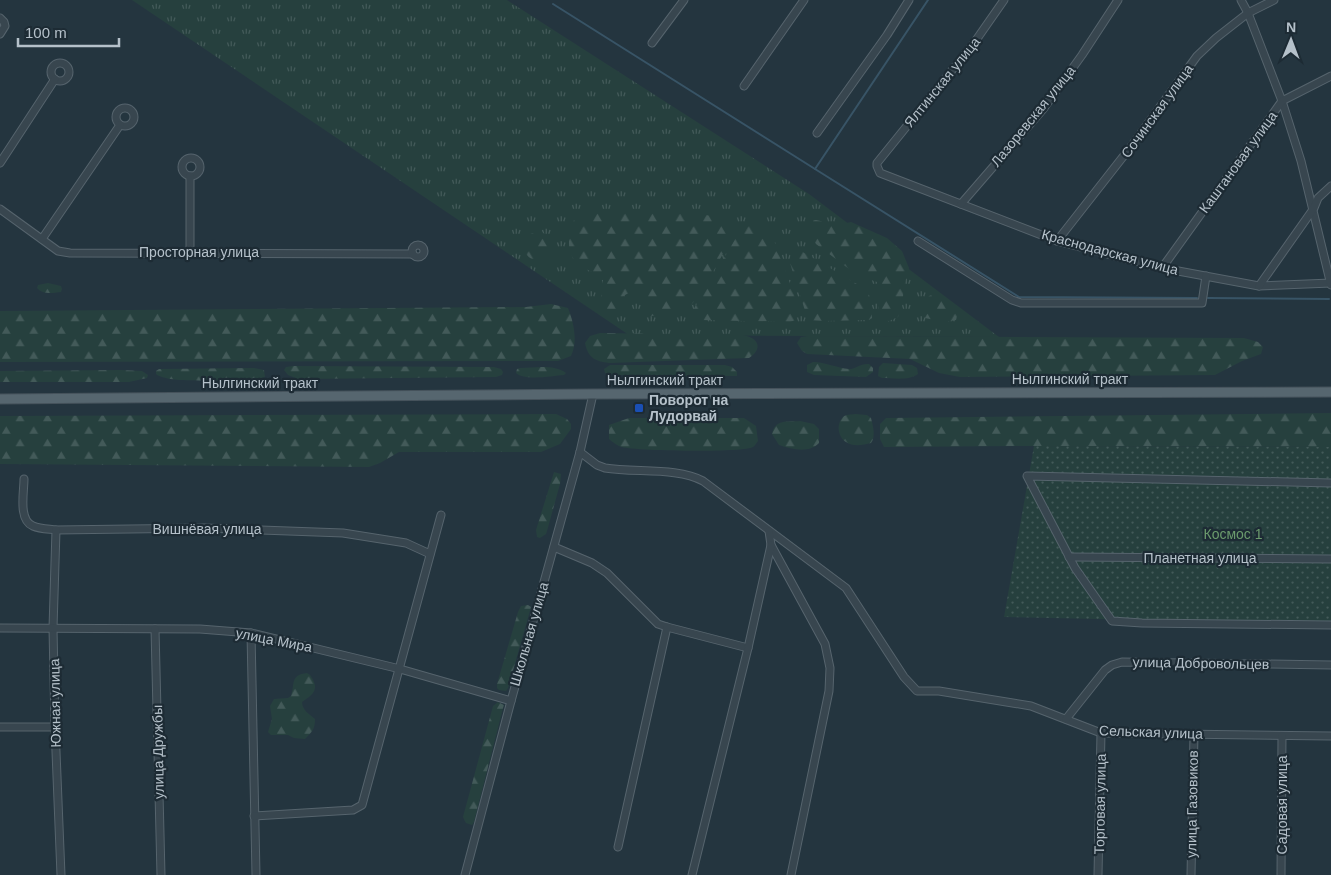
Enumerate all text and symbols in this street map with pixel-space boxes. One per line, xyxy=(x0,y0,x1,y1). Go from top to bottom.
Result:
scale bar xyxy=(18,15,119,47)
north arrow xyxy=(1266,15,1316,65)
text: N xyxy=(1286,19,1296,35)
text: 100 m xyxy=(25,24,67,41)
street label: Ялтинская улица xyxy=(901,34,983,130)
street label: Сочинская улица xyxy=(1118,61,1196,161)
street label: Лазоревская улица xyxy=(987,62,1079,170)
street label: Каштановая улица xyxy=(1196,108,1280,216)
street label: Краснодарская улица xyxy=(1040,226,1180,278)
street label: Просторная улица xyxy=(139,244,259,260)
street label: Нылгинский тракт xyxy=(1012,371,1129,387)
street label: Нылгинский тракт xyxy=(607,372,724,388)
street label: Нылгинский тракт xyxy=(202,375,319,391)
place label: Поворот на Лудорвай xyxy=(649,392,729,424)
marker: Поворот на Лудорвай xyxy=(633,402,645,414)
street label: Вишнёвая улица xyxy=(153,521,262,537)
park label: Космос 1 xyxy=(1203,526,1263,542)
street label: Планетная улица xyxy=(1144,550,1257,566)
street label: Школьная улица xyxy=(506,580,552,688)
street label: улица Мира xyxy=(234,625,314,655)
street label: улица Добровольцев xyxy=(1133,654,1269,672)
street label: Южная улица xyxy=(46,658,64,748)
street label: улица Дружбы xyxy=(149,705,167,799)
street label: Сельская улица xyxy=(1099,722,1203,742)
street label: улица Газовиков xyxy=(1183,750,1201,858)
street label: Торговая улица xyxy=(1091,753,1109,854)
street label: Садовая улица xyxy=(1274,755,1290,855)

